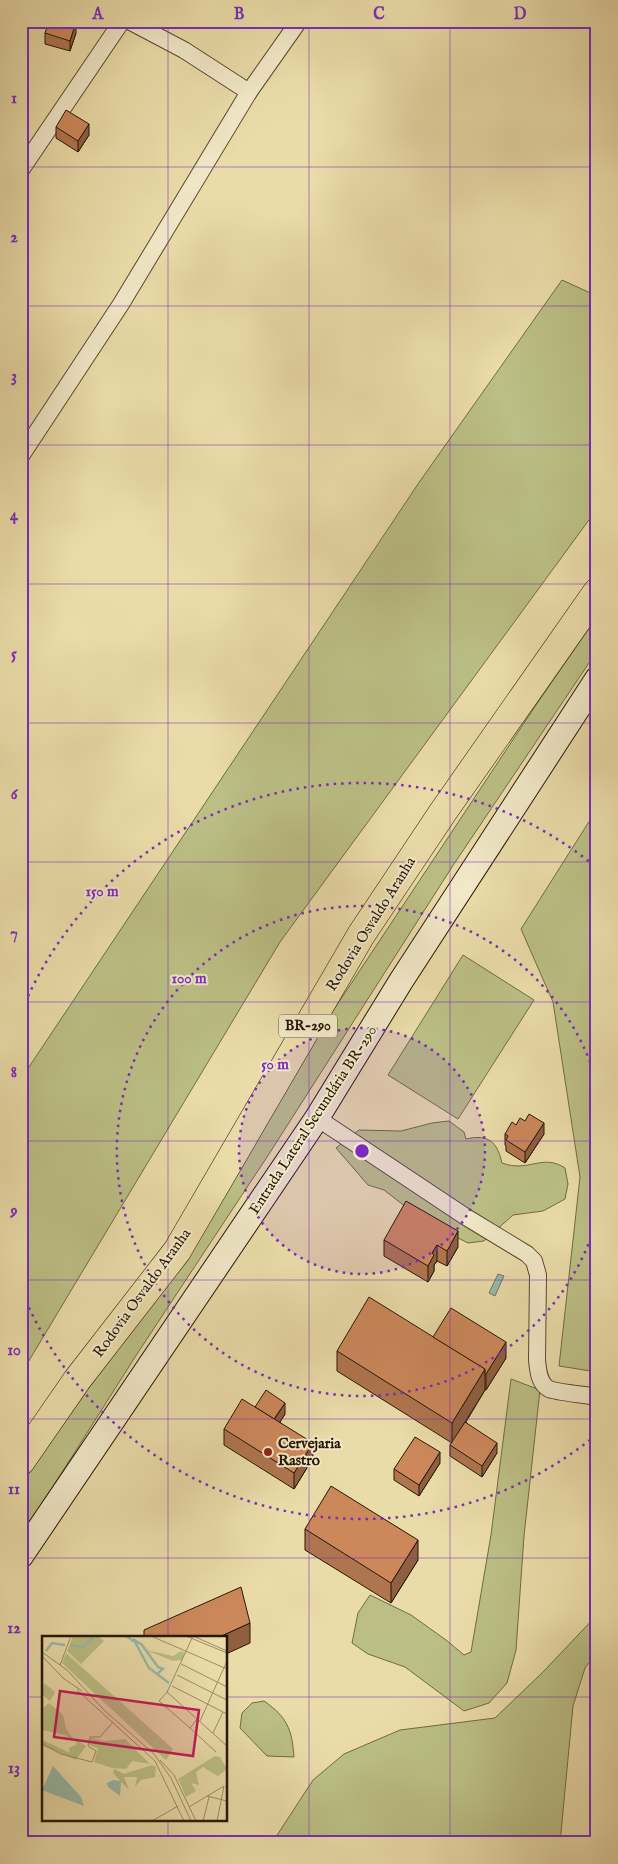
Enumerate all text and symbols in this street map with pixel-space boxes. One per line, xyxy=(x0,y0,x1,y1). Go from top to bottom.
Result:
text: A xyxy=(92,5,105,25)
text: B xyxy=(234,5,245,25)
text: C xyxy=(373,5,385,25)
text: D xyxy=(514,5,527,25)
text: 1 xyxy=(11,89,17,109)
text: 2 xyxy=(10,228,18,248)
text: 3 xyxy=(11,367,17,387)
text: 4 xyxy=(10,506,19,526)
text: 5 xyxy=(11,645,17,665)
text: 6 xyxy=(11,785,19,805)
street label: Rodovia Osvaldo Aranha xyxy=(322,853,420,995)
text: 150 m xyxy=(85,882,119,901)
text: 7 xyxy=(10,924,18,944)
text: 100 m xyxy=(171,969,207,988)
road number: BR-290 xyxy=(279,1014,337,1038)
street label: Entrada Lateral Secundária BR-290 xyxy=(245,1022,381,1218)
text: 50 m xyxy=(261,1055,289,1074)
text: 8 xyxy=(11,1063,17,1083)
centre of rings xyxy=(353,1142,371,1160)
text: 9 xyxy=(10,1202,18,1222)
street label: Rodovia Osvaldo Aranha xyxy=(89,1224,195,1361)
text: 10 xyxy=(7,1341,21,1361)
place label: Cervejaria Rastro xyxy=(278,1434,341,1470)
marker: Cervejaria Rastro xyxy=(262,1446,274,1458)
text: 11 xyxy=(8,1480,20,1500)
text: 12 xyxy=(7,1619,21,1639)
inset map xyxy=(42,1636,228,1822)
text: 13 xyxy=(8,1759,20,1779)

